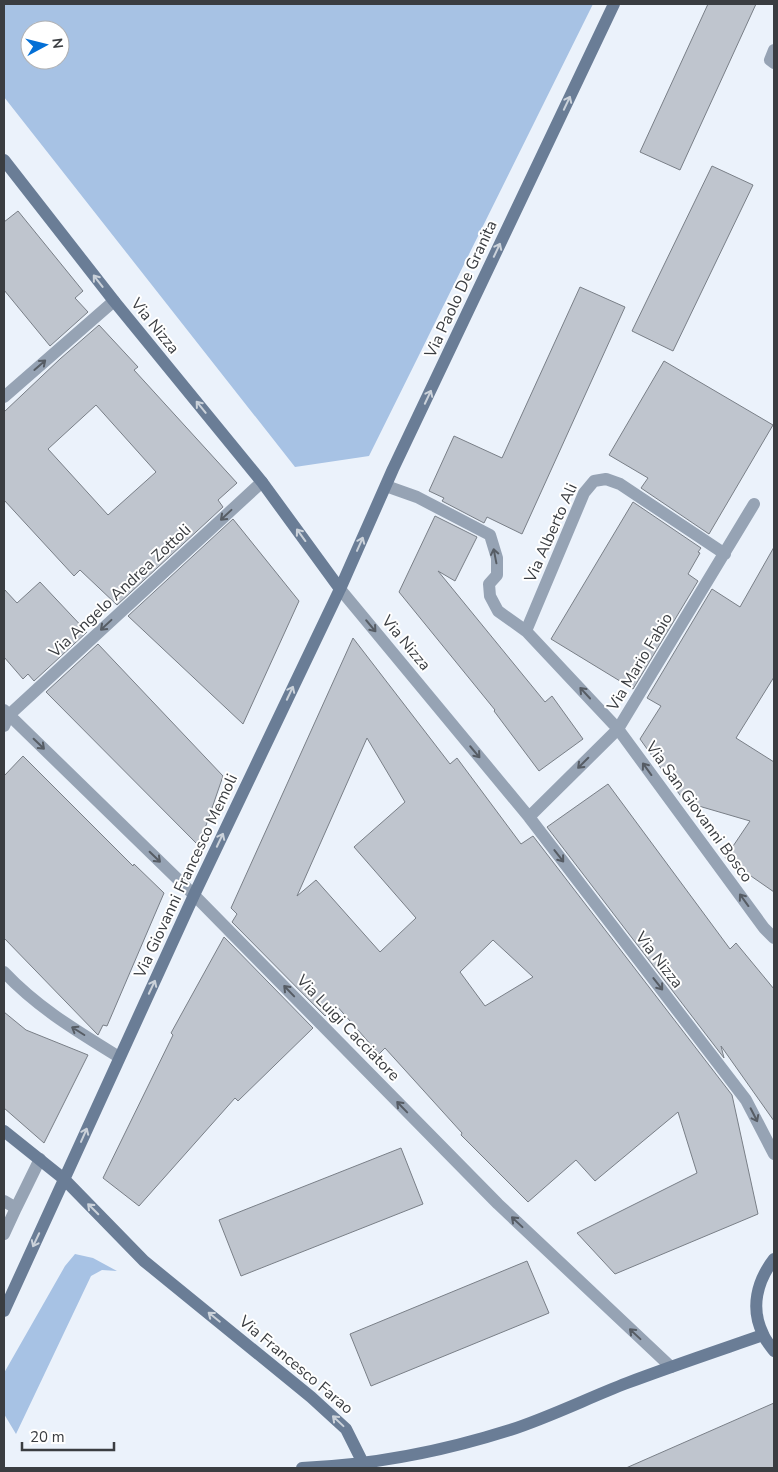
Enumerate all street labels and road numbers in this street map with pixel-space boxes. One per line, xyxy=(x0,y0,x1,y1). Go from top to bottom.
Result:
street label: Via Paolo De Granita xyxy=(419,217,503,362)
street label: Via Nizza xyxy=(125,293,184,359)
street label: Via Alberto Ali xyxy=(519,480,583,587)
street label: Via Angelo Andrea Zottoli xyxy=(43,519,196,663)
street label: Via Mario Fabio xyxy=(602,609,678,716)
street label: Via Nizza xyxy=(376,610,436,675)
street label: Via San Giovanni Bosco xyxy=(640,736,758,887)
street label: Via Giovanni Francesco Memoli xyxy=(129,770,243,983)
street label: Via Nizza xyxy=(629,926,688,993)
street label: Via Luigi Cacciatore xyxy=(291,969,405,1086)
street label: Via Francesco Farao xyxy=(233,1310,358,1419)

